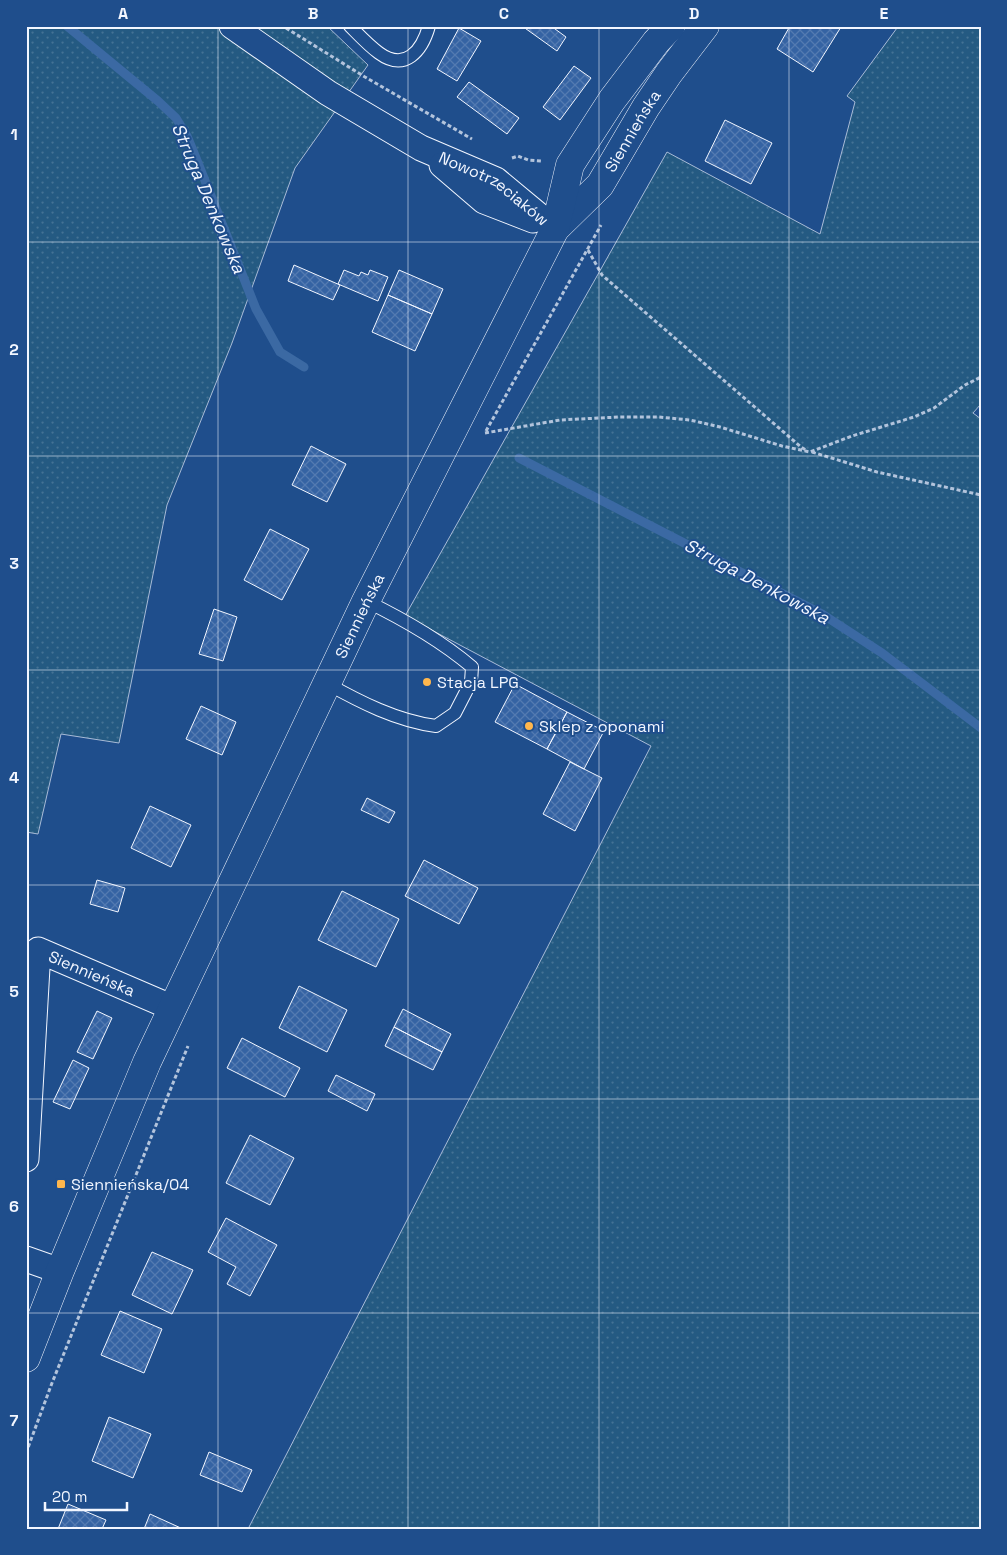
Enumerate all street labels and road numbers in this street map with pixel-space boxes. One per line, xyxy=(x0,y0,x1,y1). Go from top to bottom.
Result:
street label: Siennieńska xyxy=(600,86,665,176)
street label: Nowotrzeciaków xyxy=(436,146,553,230)
street label: Siennieńska xyxy=(330,570,389,662)
street label: Siennieńska xyxy=(45,945,138,1001)

